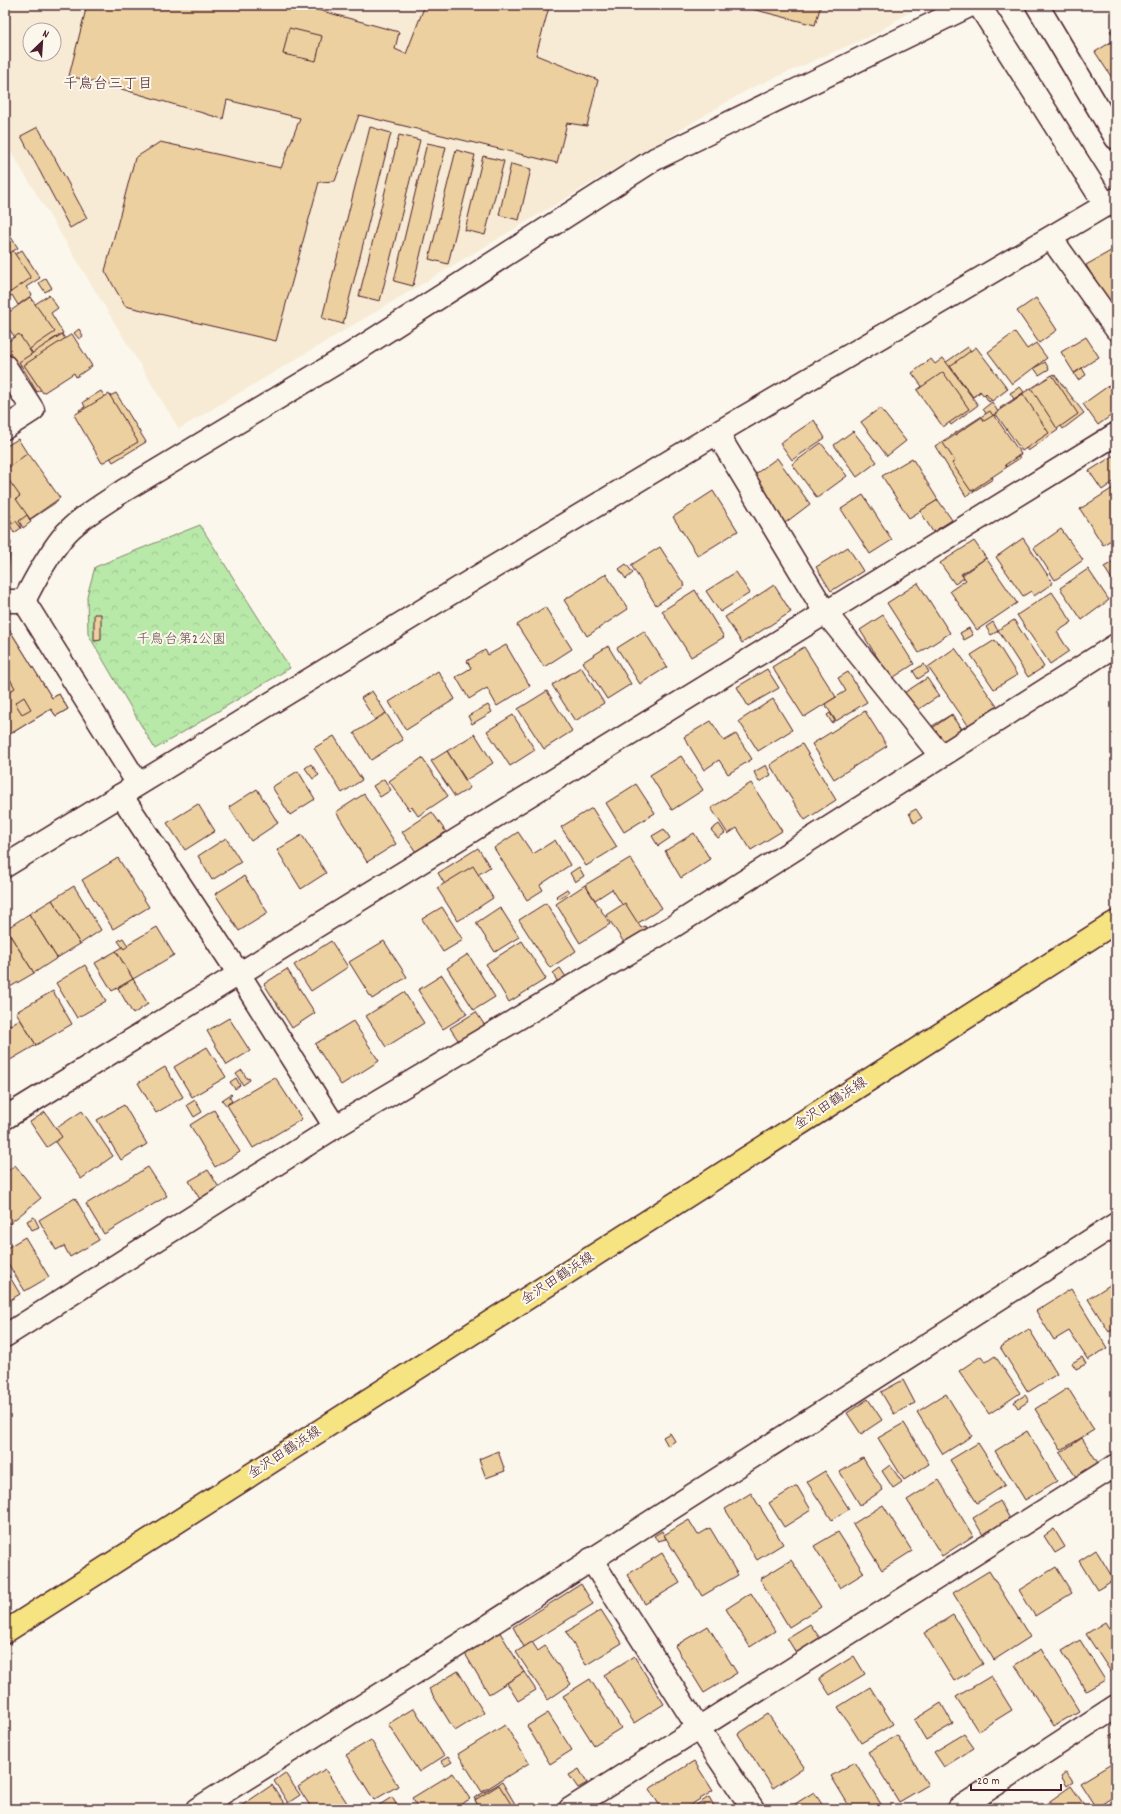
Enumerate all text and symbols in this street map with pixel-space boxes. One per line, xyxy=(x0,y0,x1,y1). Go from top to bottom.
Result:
north arrow xyxy=(22,22,62,62)
text: N xyxy=(40,26,52,43)
district label: 千鳥台三丁目 xyxy=(63,74,153,96)
park label: 千鳥台第2公園 xyxy=(136,630,226,650)
street label: 金沢田鶴浜線 xyxy=(790,1073,872,1135)
street label: 金沢田鶴浜線 xyxy=(517,1248,599,1310)
street label: 金沢田鶴浜線 xyxy=(244,1422,326,1484)
scale bar xyxy=(971,1766,1061,1792)
text: 20 m xyxy=(977,1773,1000,1790)

